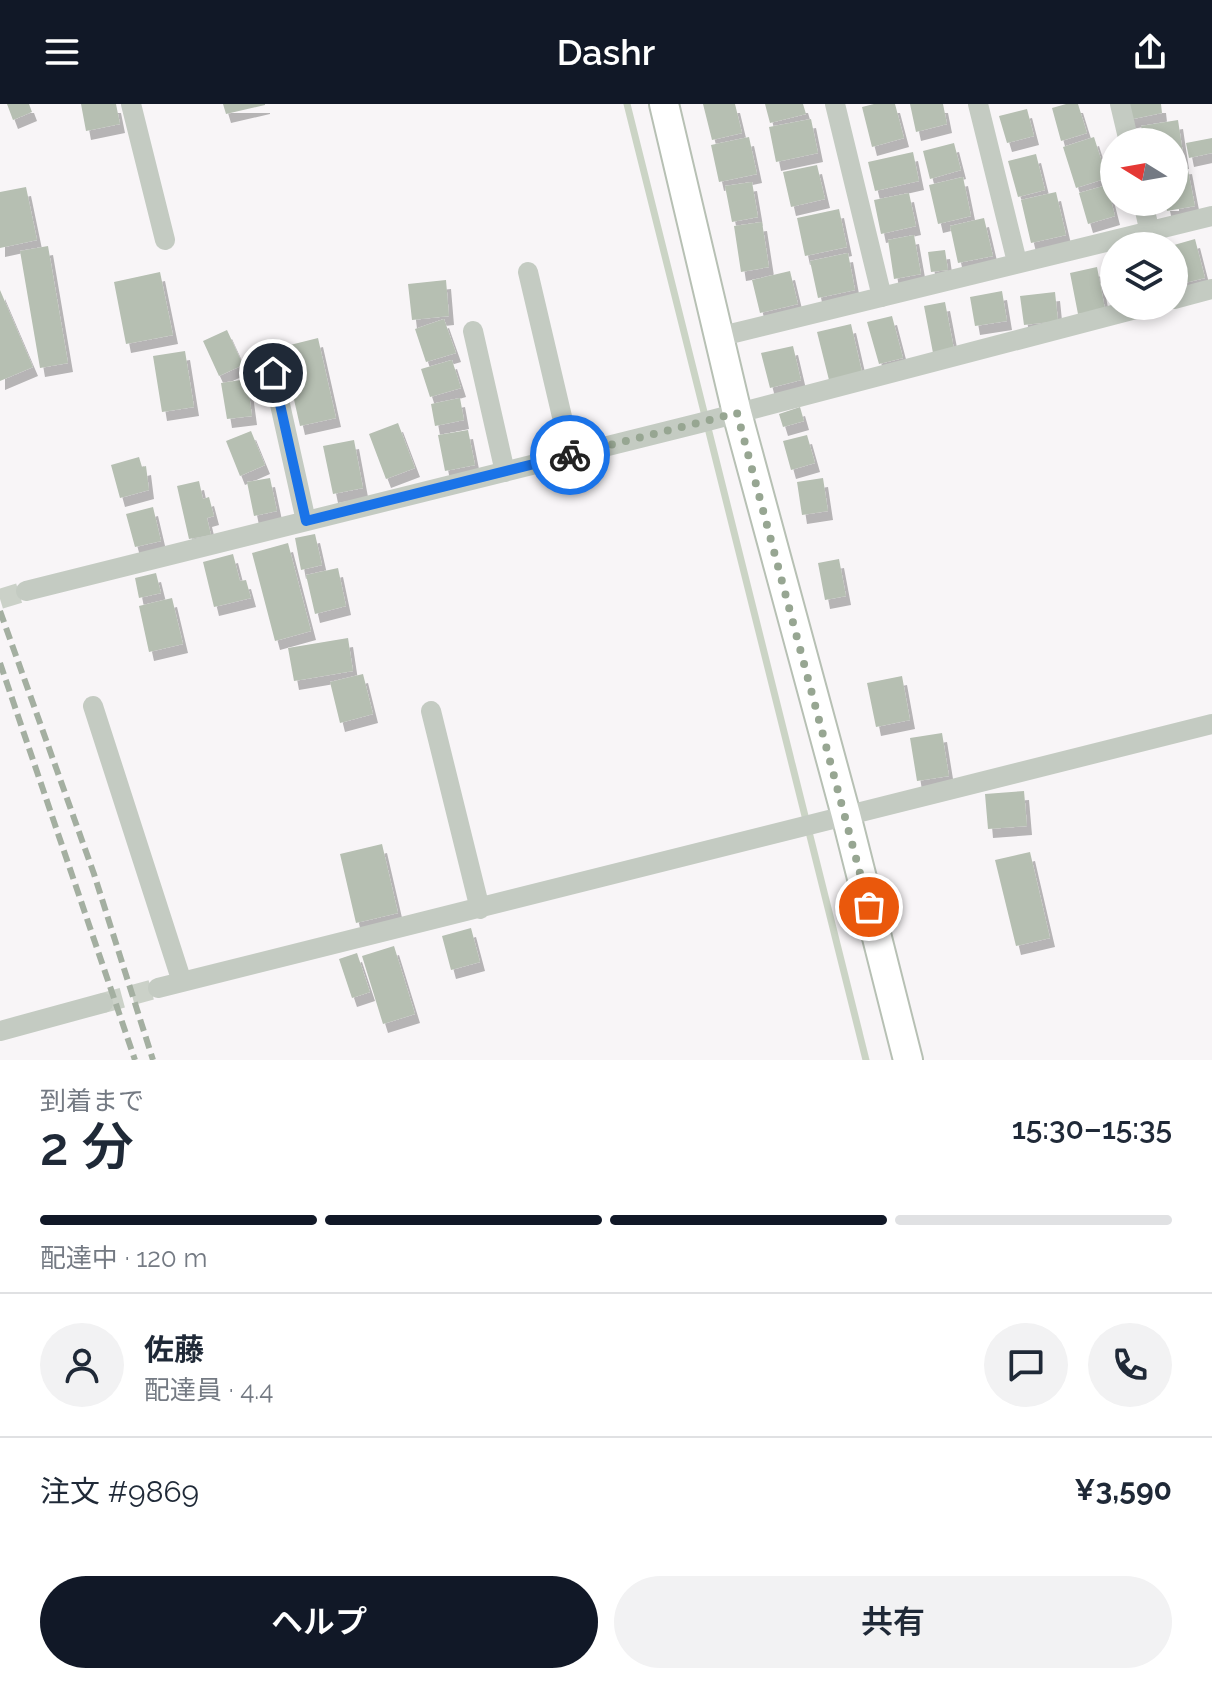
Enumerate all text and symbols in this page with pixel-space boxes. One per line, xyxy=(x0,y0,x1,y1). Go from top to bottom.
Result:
icon: menu xyxy=(40,30,84,74)
icon: share xyxy=(1128,30,1172,74)
text: Dashr xyxy=(557,31,655,73)
north arrow xyxy=(1100,128,1188,216)
map controls xyxy=(1100,128,1188,320)
button: layers xyxy=(1100,232,1188,320)
pin xyxy=(239,339,307,407)
icon: home xyxy=(251,351,295,395)
courier xyxy=(530,415,610,495)
icon: bike xyxy=(548,433,592,477)
pin xyxy=(835,873,903,941)
icon: bag xyxy=(847,885,891,929)
text: 到着まで xyxy=(40,1086,144,1116)
text: 15:30–15:35 xyxy=(1012,1111,1172,1146)
text: 2 分 xyxy=(40,1116,133,1177)
text: 配達中 · 120 m xyxy=(40,1243,207,1273)
button: person xyxy=(40,1323,124,1407)
button: chat xyxy=(984,1323,1068,1407)
button: phone xyxy=(1088,1323,1172,1407)
text: 佐藤 xyxy=(144,1332,204,1367)
text: 配達員 · 4.4 xyxy=(144,1375,273,1405)
text: ¥3,590 xyxy=(1074,1472,1172,1507)
text: 注文 #9869 xyxy=(40,1474,199,1509)
button: ヘルプ xyxy=(40,1576,598,1668)
button: 共有 xyxy=(614,1576,1172,1668)

